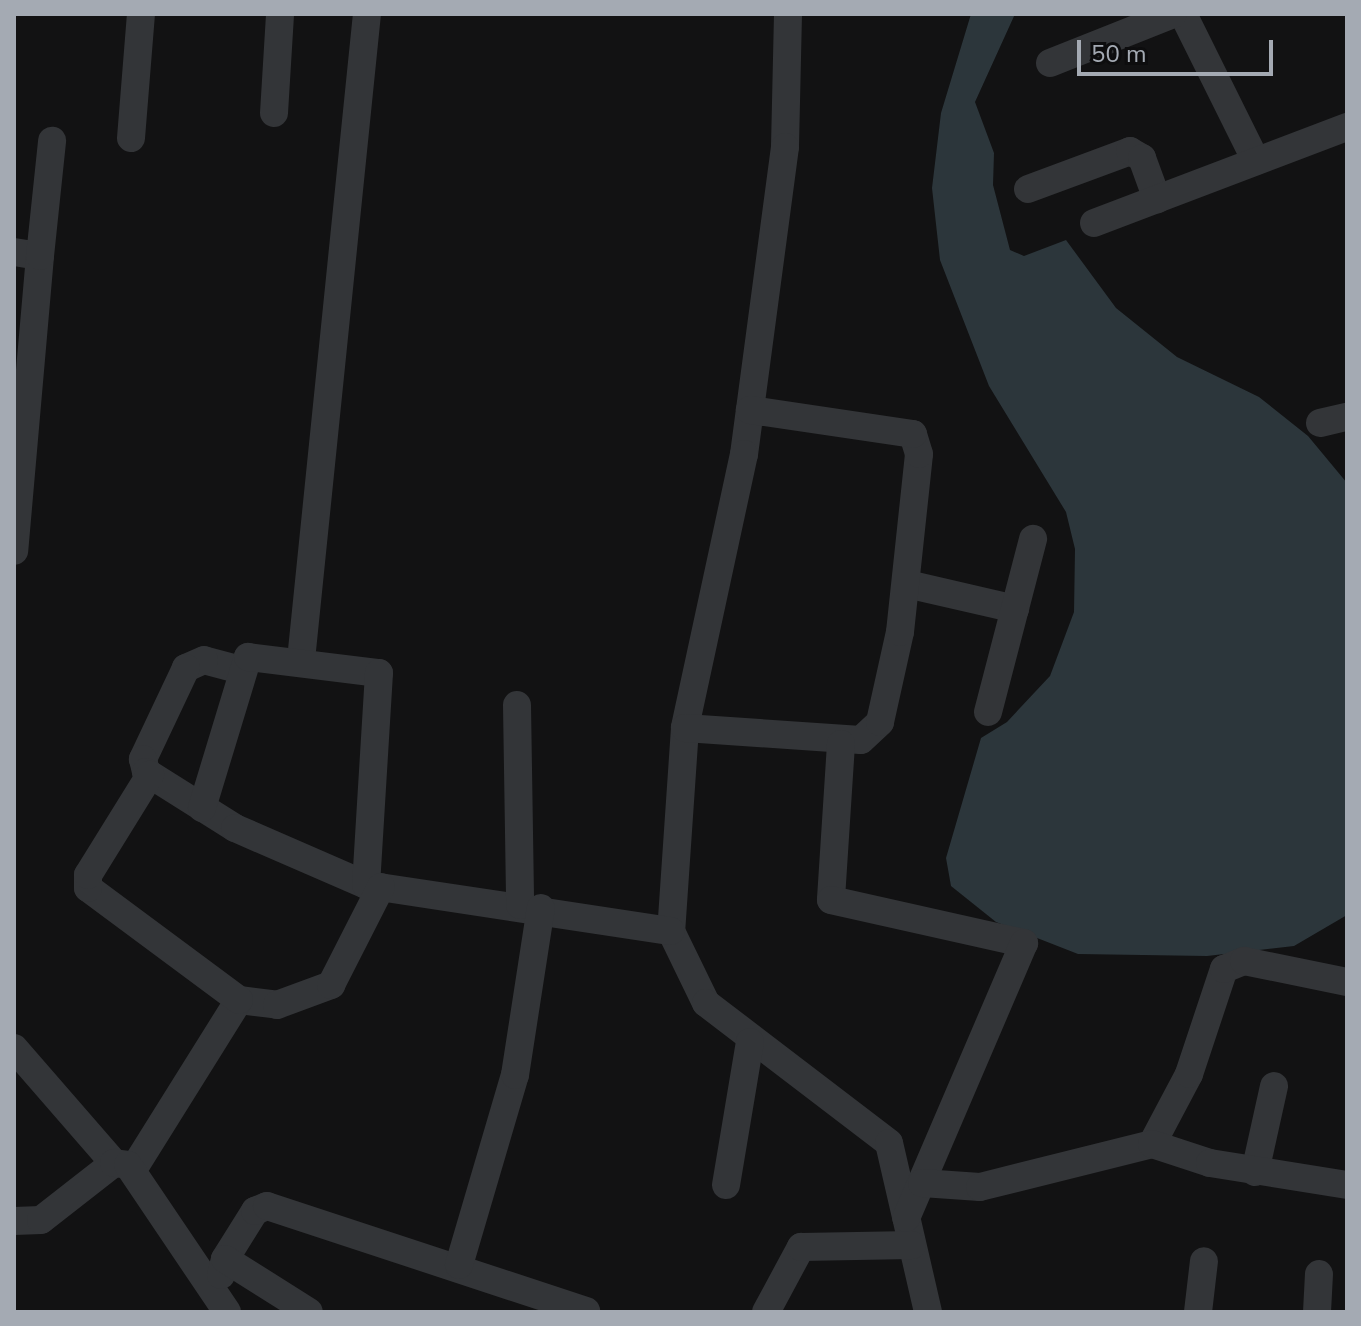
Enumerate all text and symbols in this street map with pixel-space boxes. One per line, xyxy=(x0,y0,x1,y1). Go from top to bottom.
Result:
scale bar xyxy=(1081,24,1277,74)
text: 50 m xyxy=(1091,38,1147,70)

